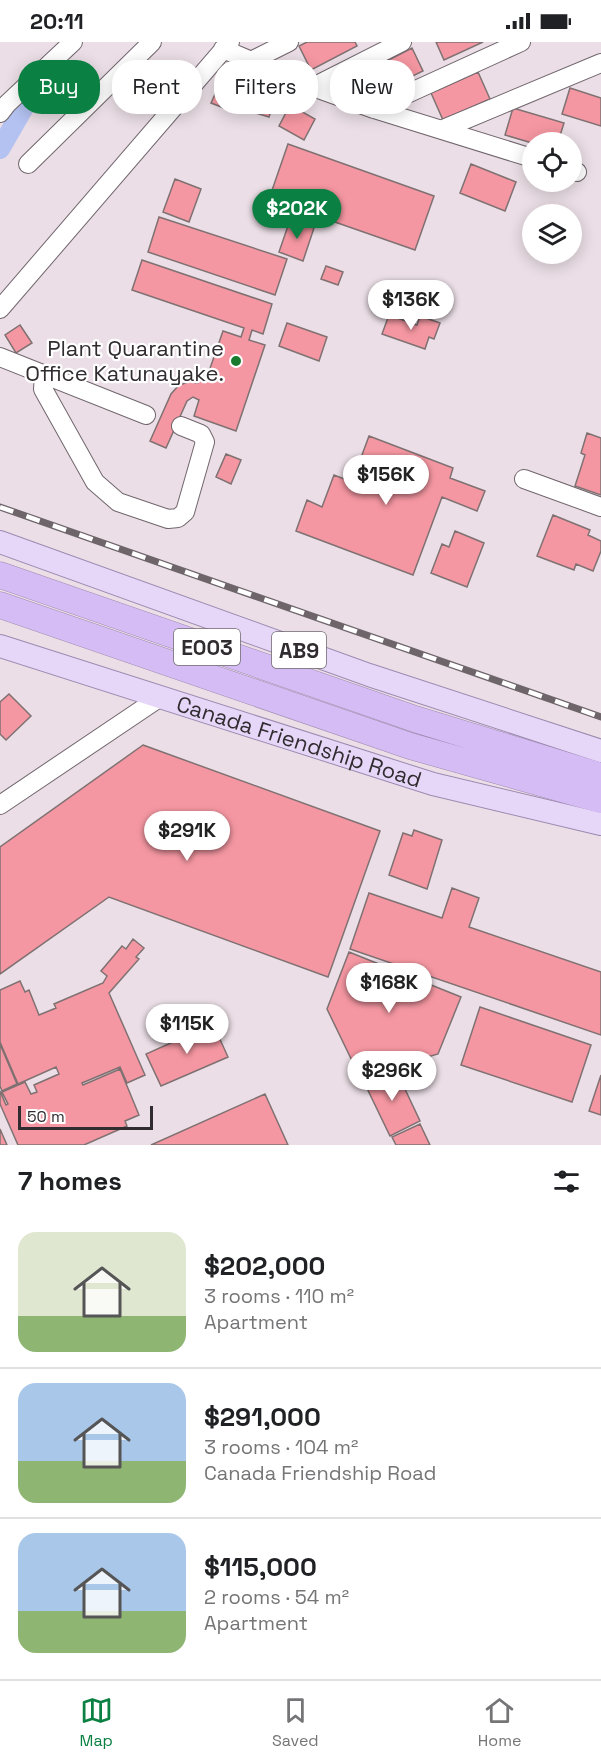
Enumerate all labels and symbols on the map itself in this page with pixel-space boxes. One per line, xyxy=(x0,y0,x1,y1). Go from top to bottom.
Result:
pin: $202K xyxy=(255,189,339,240)
pin: $136K xyxy=(369,280,453,331)
place label: Plant Quarantine Office Katunayake. xyxy=(25,334,224,387)
marker: Plant Quarantine Office Katunayake. xyxy=(229,354,243,368)
pin: $156K xyxy=(344,455,428,506)
road number: E003 xyxy=(174,629,240,665)
road number: AB9 xyxy=(272,632,326,668)
street label: Canada Friendship Road xyxy=(173,689,425,794)
pin: $291K xyxy=(145,811,229,862)
pin: $168K xyxy=(347,963,431,1014)
pin: $115K xyxy=(145,1004,229,1055)
pin: $296K xyxy=(350,1051,434,1102)
scale bar xyxy=(18,1103,153,1130)

